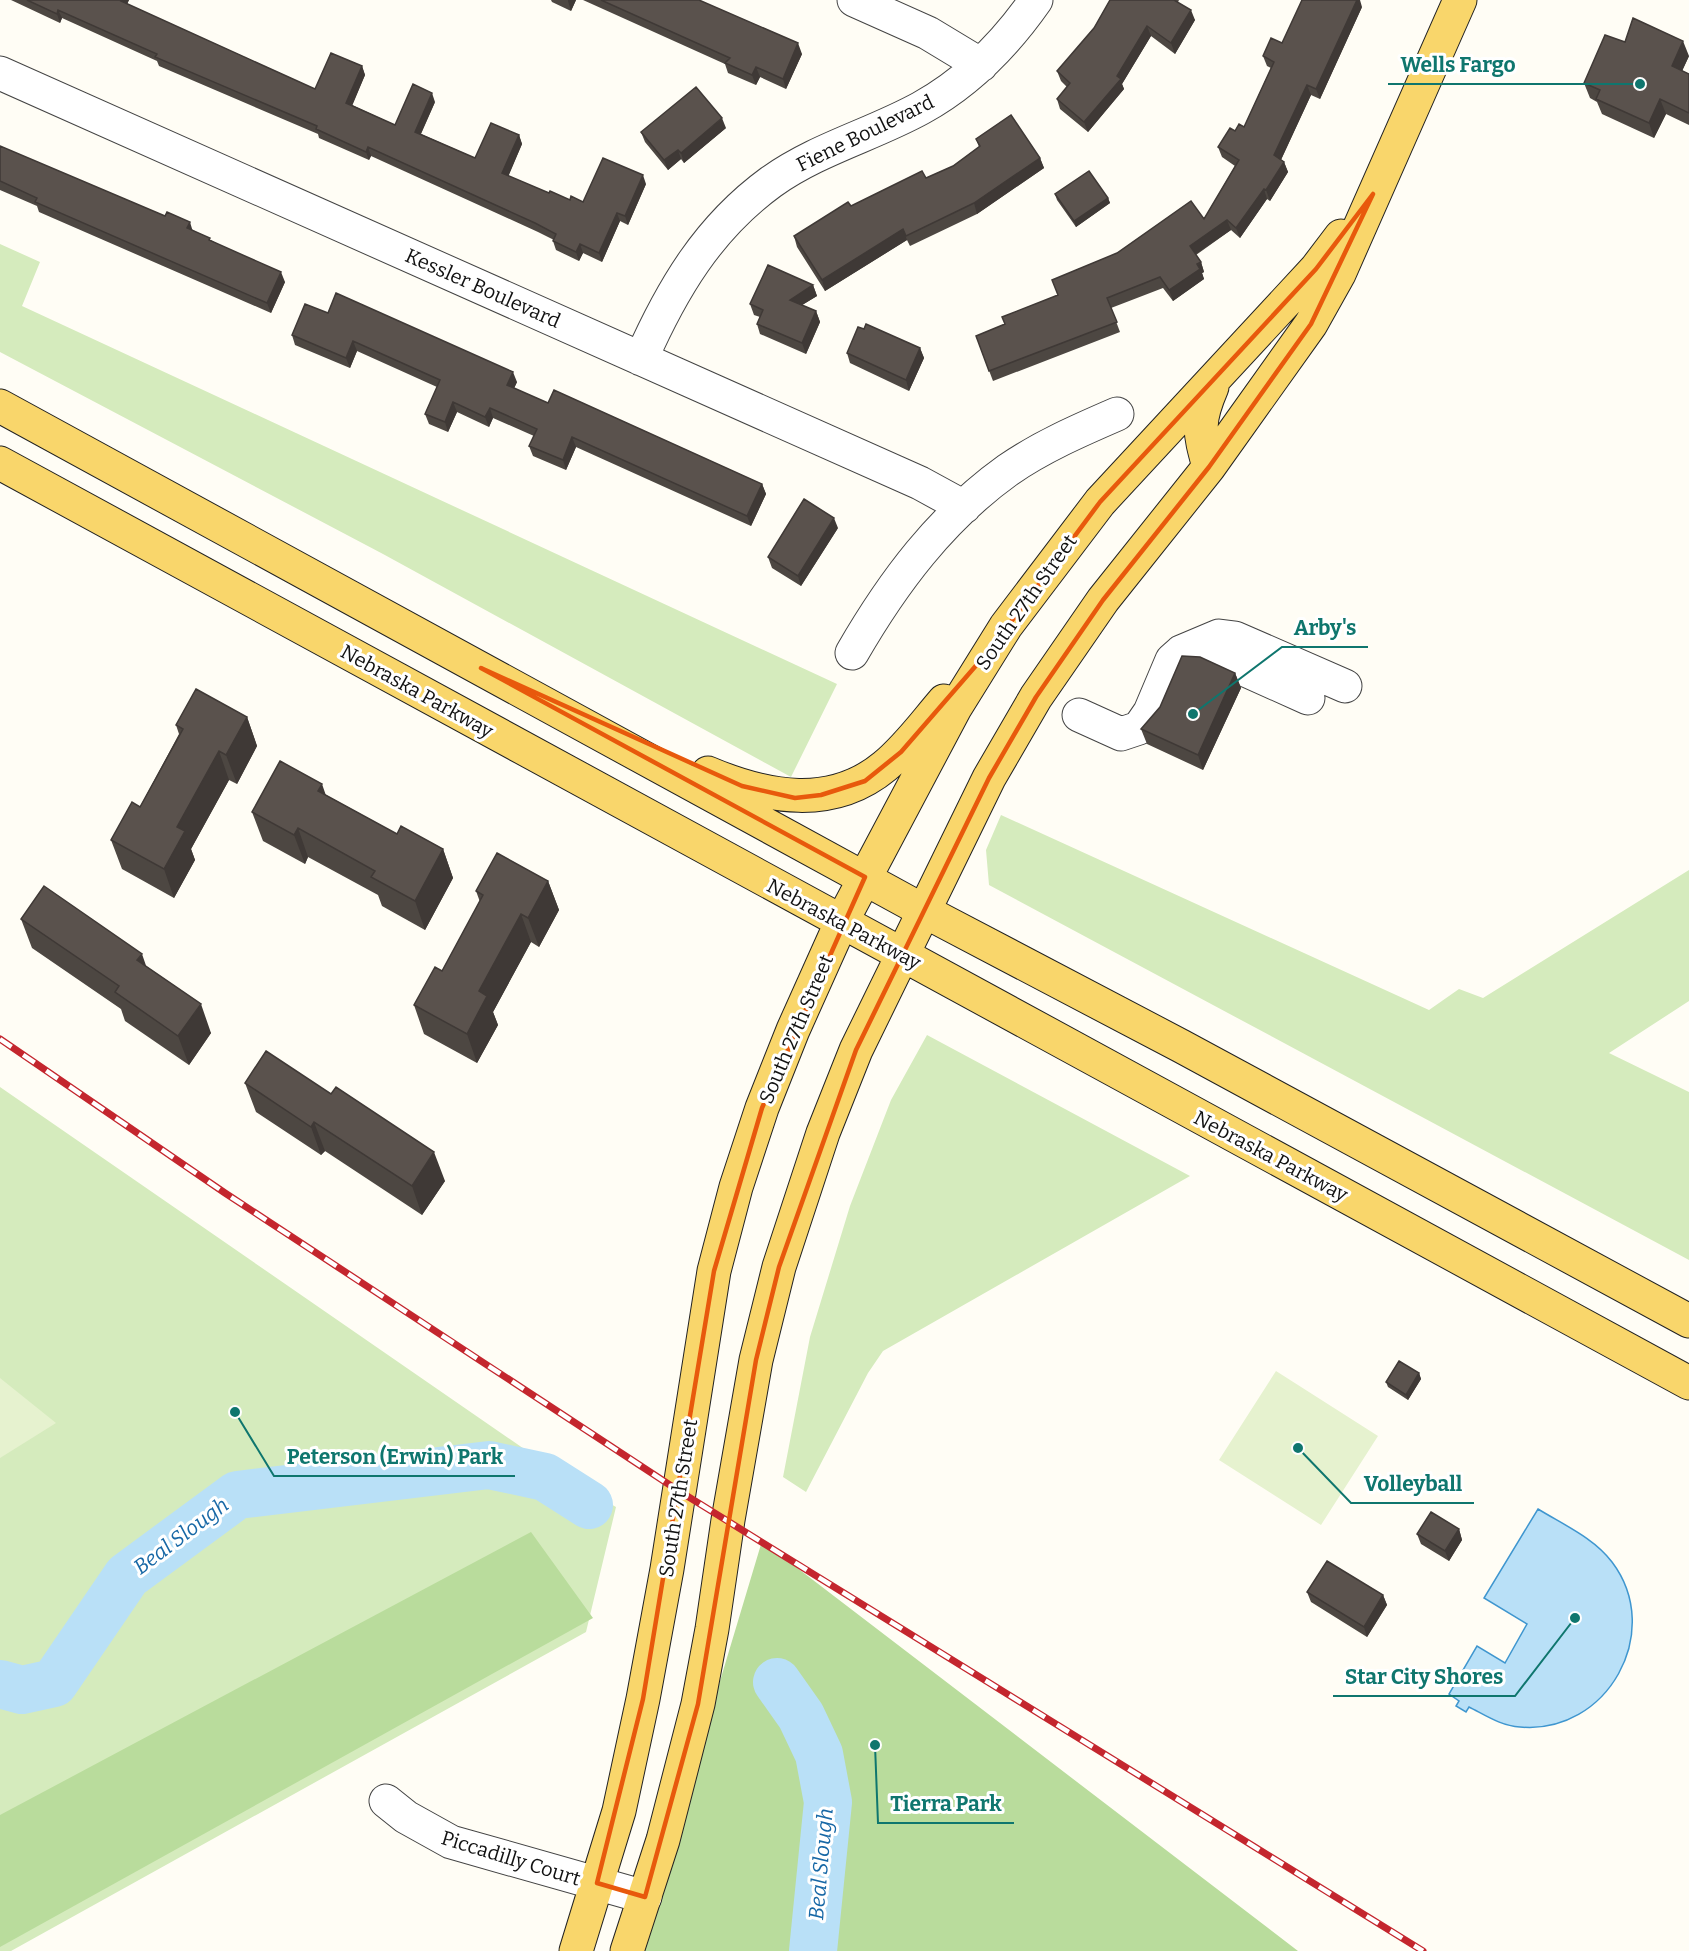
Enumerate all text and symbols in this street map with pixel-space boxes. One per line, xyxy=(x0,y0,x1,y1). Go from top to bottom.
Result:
callout: Wells Fargo xyxy=(1388,45,1527,84)
text: Wells Fargo xyxy=(1400,52,1516,78)
street label: Fiene Boulevard xyxy=(793,89,938,177)
street label: Kessler Boulevard xyxy=(402,243,564,333)
street label: South 27th Street xyxy=(970,530,1082,674)
callout: Arby's xyxy=(1282,608,1368,647)
text: Arby's xyxy=(1294,615,1356,641)
street label: Nebraska Parkway xyxy=(336,639,498,743)
street label: Nebraska Parkway xyxy=(763,873,925,975)
street label: South 27th Street xyxy=(754,951,838,1107)
street label: Nebraska Parkway xyxy=(1190,1105,1352,1207)
street label: South 27th Street xyxy=(654,1417,702,1579)
callout: Peterson (Erwin) Park xyxy=(274,1437,515,1476)
text: Peterson (Erwin) Park xyxy=(287,1444,504,1470)
callout: Volleyball xyxy=(1351,1464,1474,1503)
text: Volleyball xyxy=(1364,1471,1463,1497)
water label: Beal Slough xyxy=(128,1492,234,1580)
callout: Star City Shores xyxy=(1333,1657,1515,1696)
text: Star City Shores xyxy=(1345,1664,1503,1690)
callout: Tierra Park xyxy=(878,1784,1014,1823)
text: Tierra Park xyxy=(890,1791,1002,1817)
water label: Beal Slough xyxy=(803,1807,839,1921)
street label: Piccadilly Court xyxy=(438,1825,584,1891)

